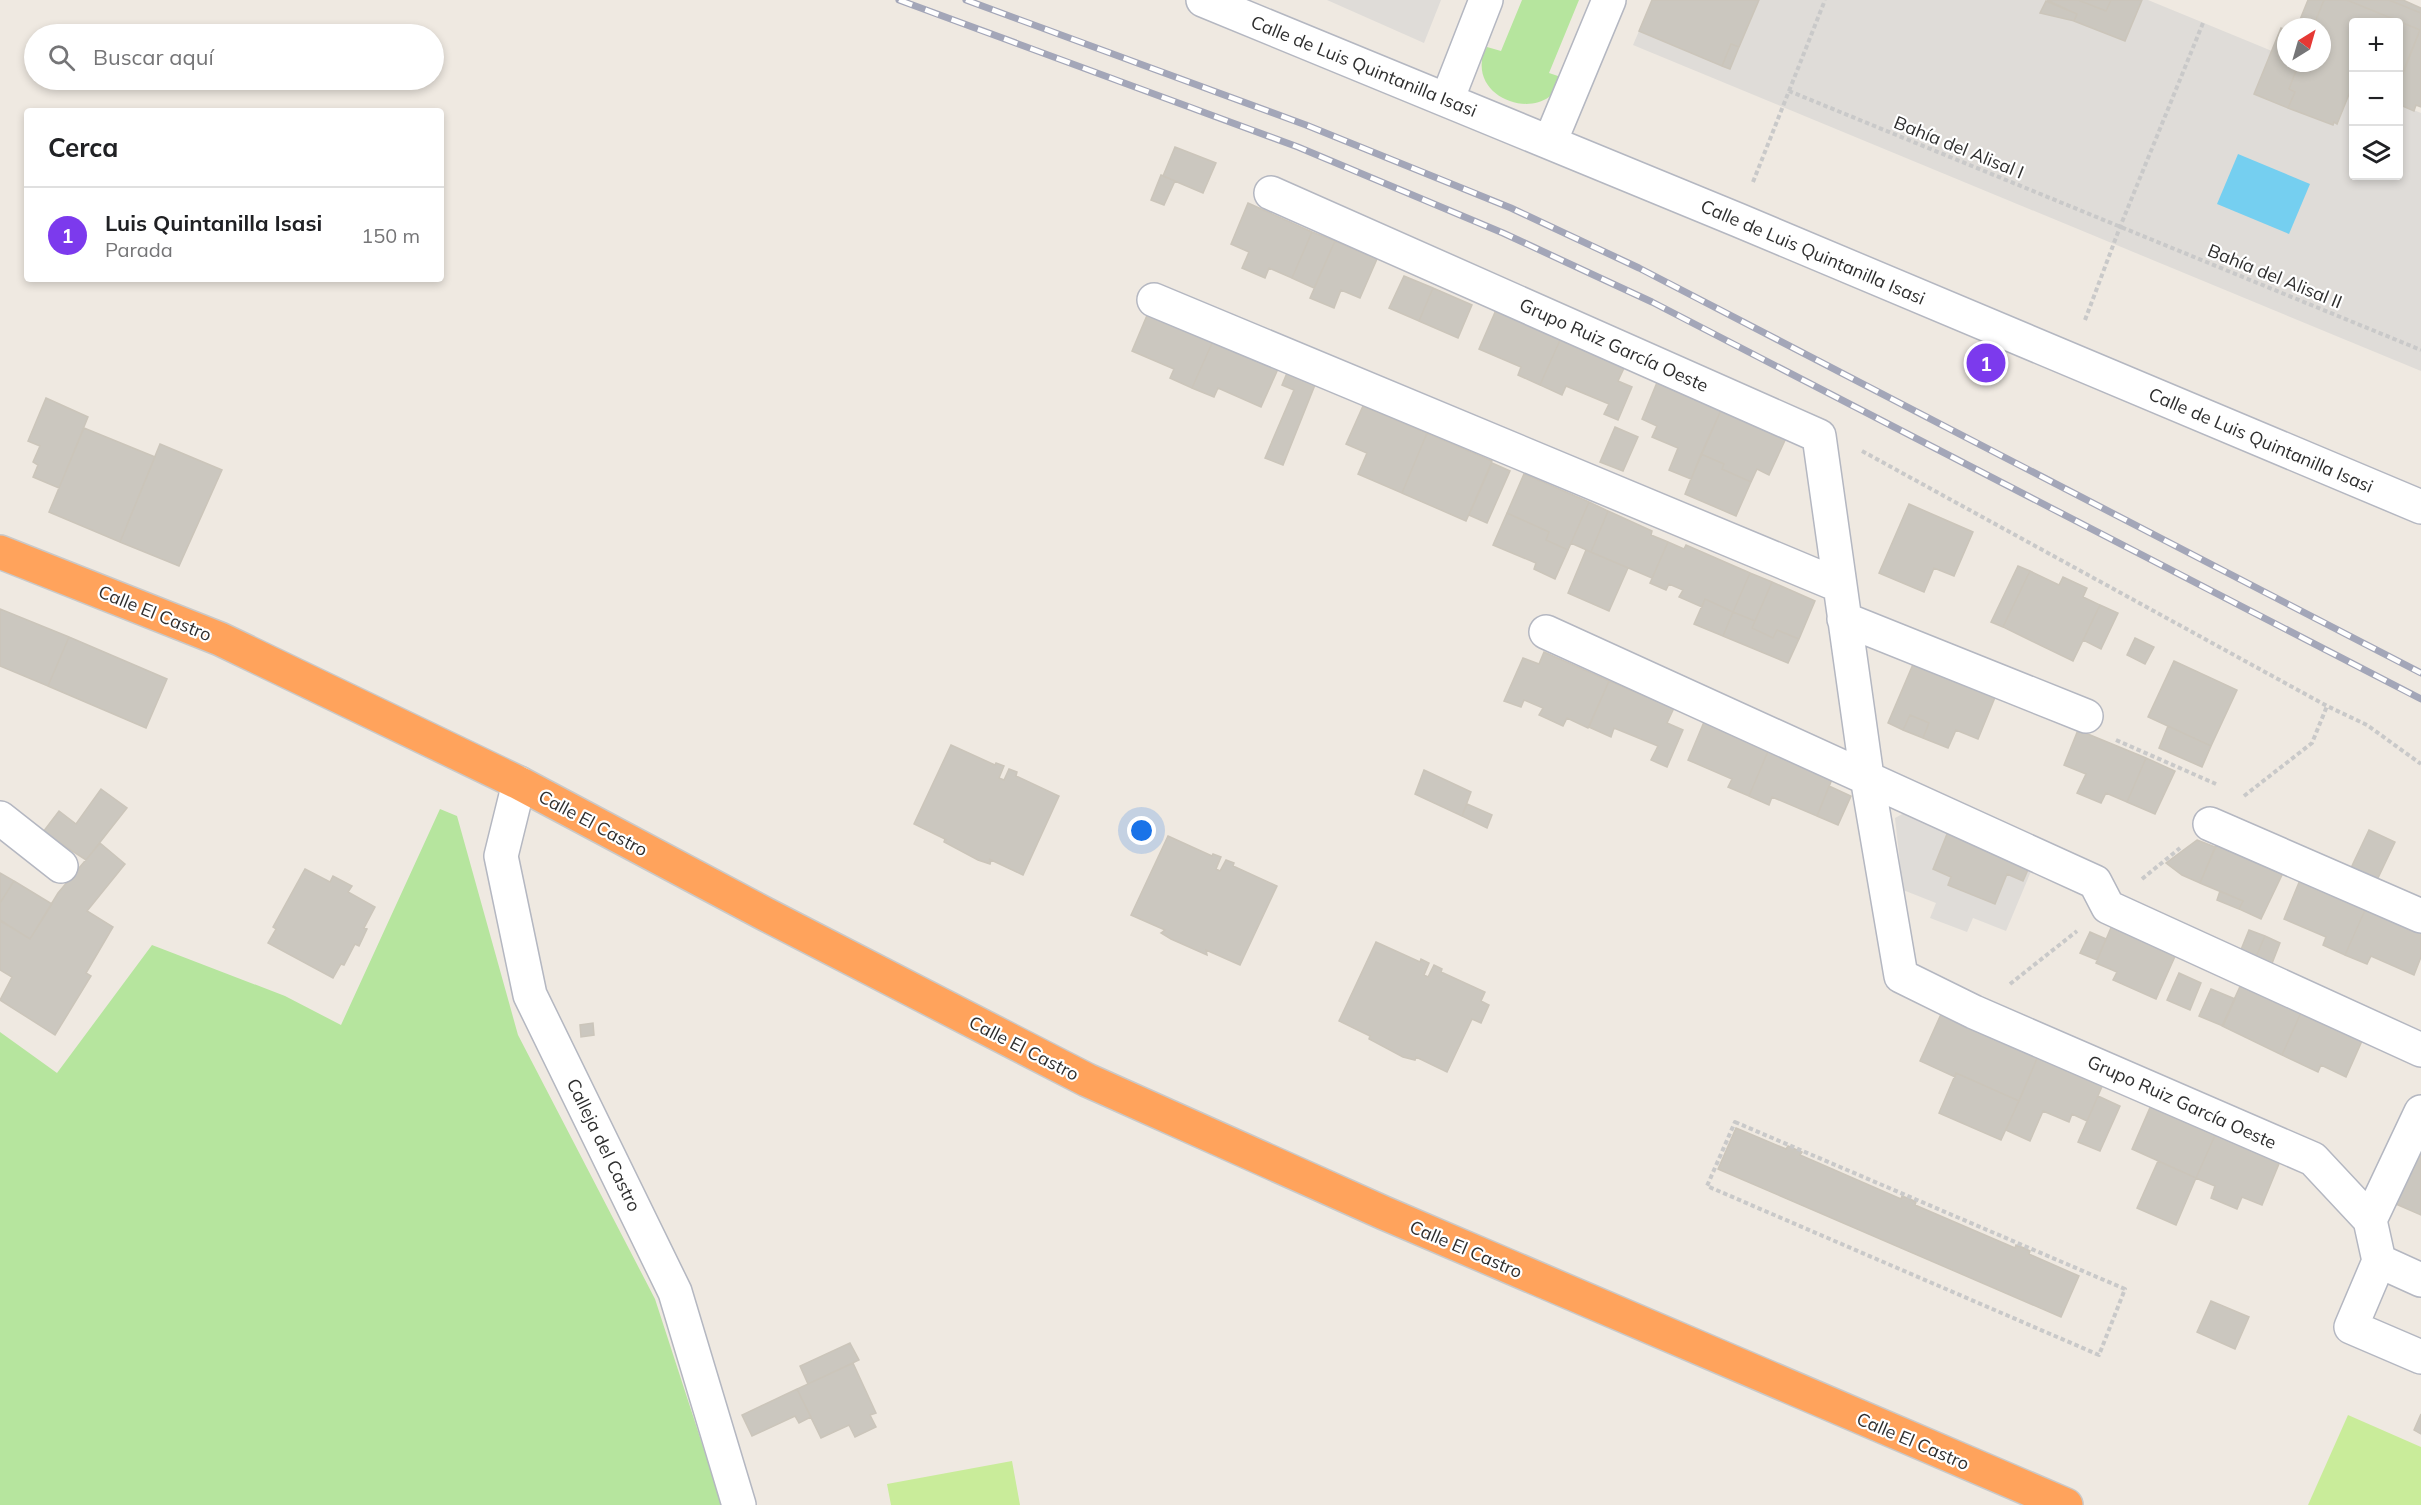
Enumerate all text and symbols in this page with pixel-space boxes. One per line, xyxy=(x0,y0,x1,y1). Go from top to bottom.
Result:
street label: Calle de Luis Quintanilla Isasi xyxy=(1248,10,1480,122)
north arrow xyxy=(2277,18,2331,72)
map controls xyxy=(2349,18,2403,180)
button: + xyxy=(2349,18,2403,72)
search box xyxy=(24,24,444,90)
icon: search xyxy=(45,41,78,74)
text: Buscar aquí xyxy=(93,43,214,71)
button: − xyxy=(2349,72,2403,126)
street label: Bahía del Alisal I xyxy=(1891,110,2027,184)
button: layers xyxy=(2349,126,2403,180)
text: Cerca xyxy=(48,131,118,164)
street label: Calle de Luis Quintanilla Isasi xyxy=(1697,194,1929,310)
text: Luis Quintanilla Isasi xyxy=(105,209,322,237)
text: 1 xyxy=(62,223,74,248)
text: 150 m xyxy=(361,223,420,248)
text: Parada xyxy=(105,237,173,262)
street label: Bahía del Alisal II xyxy=(2204,239,2346,313)
street label: Grupo Ruiz García Oeste xyxy=(1516,293,1712,397)
pin: 1 xyxy=(1966,340,2006,386)
street label: Calle de Luis Quintanilla Isasi xyxy=(2145,382,2377,498)
street label: Calle El Castro xyxy=(95,580,215,646)
street label: Calle El Castro xyxy=(535,785,651,861)
your location xyxy=(1127,816,1156,845)
street label: Calle El Castro xyxy=(965,1010,1083,1086)
street label: Grupo Ruiz García Oeste xyxy=(2084,1050,2280,1154)
street label: Calleja del Castro xyxy=(562,1075,646,1215)
street label: Calle El Castro xyxy=(1406,1215,1526,1283)
street label: Calle El Castro xyxy=(1853,1407,1973,1475)

